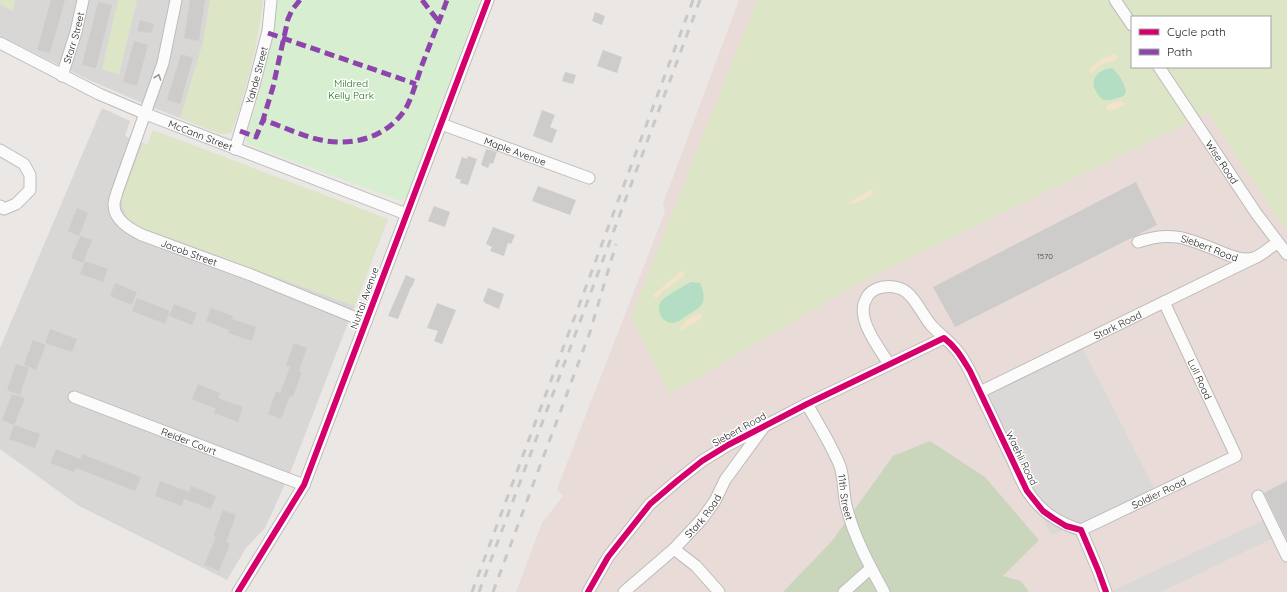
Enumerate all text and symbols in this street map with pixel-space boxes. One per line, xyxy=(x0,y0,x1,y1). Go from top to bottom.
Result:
street label: Starr Street xyxy=(60,10,87,65)
legend xyxy=(1131,16,1271,68)
text: Cycle path xyxy=(1167,24,1226,39)
text: Path xyxy=(1167,44,1192,59)
street label: Yahde Street xyxy=(243,45,271,105)
one-way arrow xyxy=(154,73,162,80)
park label: Mildred Kelly Park xyxy=(328,77,374,102)
street label: McCann Street xyxy=(167,117,235,154)
street label: Maple Avenue xyxy=(482,134,548,169)
street label: Wise Road xyxy=(1202,138,1241,187)
street label: Siebert Road xyxy=(1180,232,1239,265)
street label: Jacob Street xyxy=(159,236,220,269)
house number: 1570 xyxy=(1037,251,1053,261)
street label: Nuttal Avenue xyxy=(347,265,382,331)
street label: Stark Road xyxy=(1092,308,1144,342)
street label: Lull Road xyxy=(1185,357,1215,402)
street label: Siebert Road xyxy=(710,409,769,450)
street label: Reider Court xyxy=(159,425,219,458)
street label: Waehli Road xyxy=(1003,429,1040,488)
street label: 11th Street xyxy=(835,473,856,523)
street label: Soldier Road xyxy=(1129,475,1188,512)
street label: Stark Road xyxy=(682,492,724,541)

